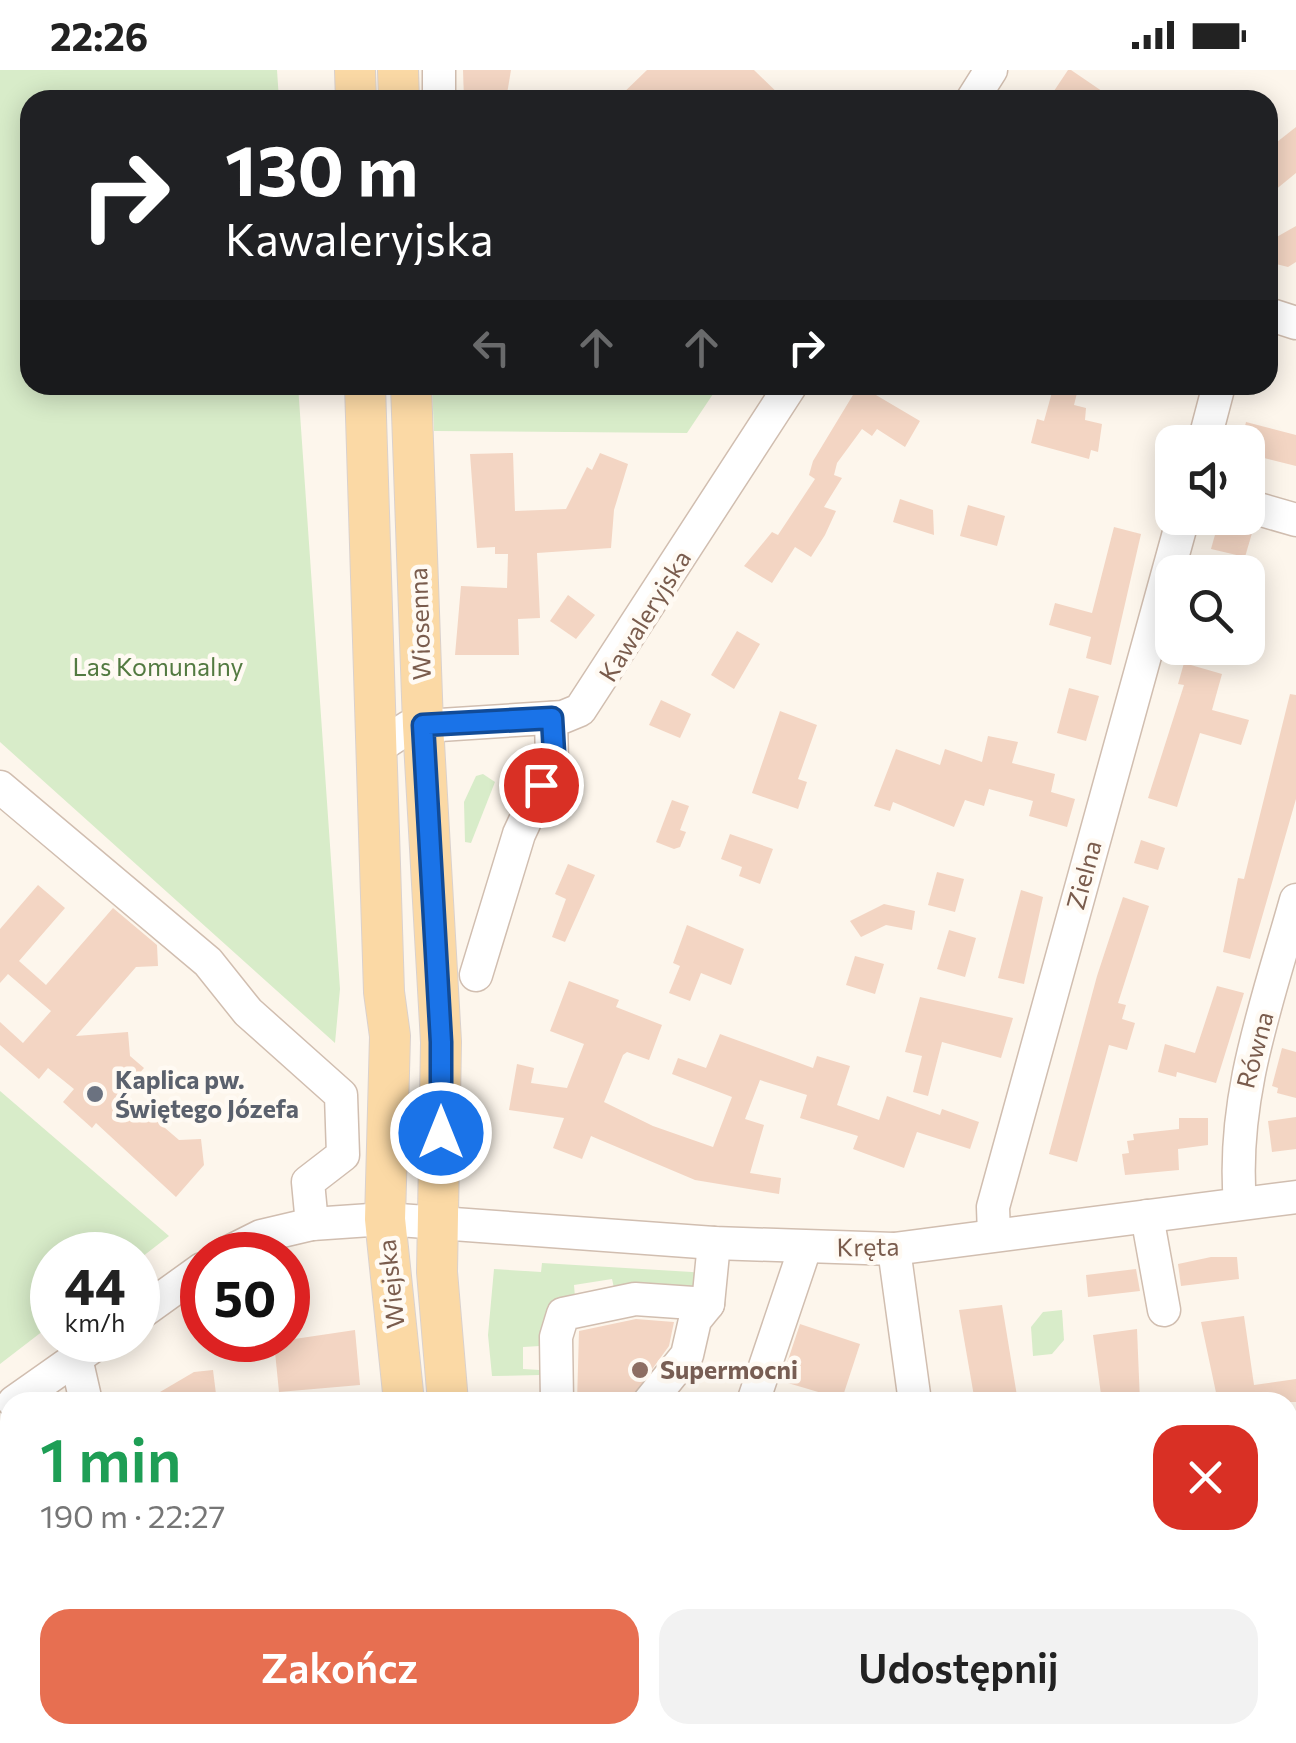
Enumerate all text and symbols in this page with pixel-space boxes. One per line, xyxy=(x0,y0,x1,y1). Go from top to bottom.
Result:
text: 22:26 xyxy=(50,12,148,59)
text: 130 m xyxy=(225,125,418,210)
icon: right xyxy=(60,130,190,260)
text: Kawaleryjska xyxy=(225,210,494,265)
icon: left xyxy=(464,320,519,375)
icon: ahead xyxy=(569,320,624,375)
icon: ahead xyxy=(674,320,729,375)
icon: right xyxy=(779,320,834,375)
map controls xyxy=(1155,425,1265,665)
button: sound xyxy=(1155,425,1265,535)
street label: Kawaleryjska xyxy=(592,544,696,687)
button: search xyxy=(1155,555,1265,665)
street label: Wiosenna xyxy=(402,567,436,681)
park label: Las Komunalny xyxy=(73,651,243,681)
pin xyxy=(499,743,584,828)
icon: arrive xyxy=(514,758,569,813)
street label: Zielna xyxy=(1059,837,1107,913)
street label: Równa xyxy=(1229,1008,1279,1091)
place label: Kaplica pw. Świętego Józefa xyxy=(115,1064,299,1123)
position arrow xyxy=(389,1081,493,1185)
marker: Kaplica pw. Świętego Józefa xyxy=(84,1083,106,1105)
street label: Kręta xyxy=(836,1230,900,1262)
speed limit sign: 50 xyxy=(180,1232,310,1362)
street label: Wiejska xyxy=(370,1238,410,1330)
text: 44 xyxy=(64,1254,126,1315)
text: km/h xyxy=(65,1307,125,1337)
place label: Supermocni xyxy=(660,1354,798,1384)
marker: Supermocni xyxy=(629,1359,651,1381)
text: 1 min xyxy=(40,1421,181,1494)
button: close xyxy=(1153,1425,1258,1530)
text: 190 m · 22:27 xyxy=(40,1495,225,1535)
button: Zakończ xyxy=(40,1609,639,1724)
button: Udostępnij xyxy=(659,1609,1258,1724)

